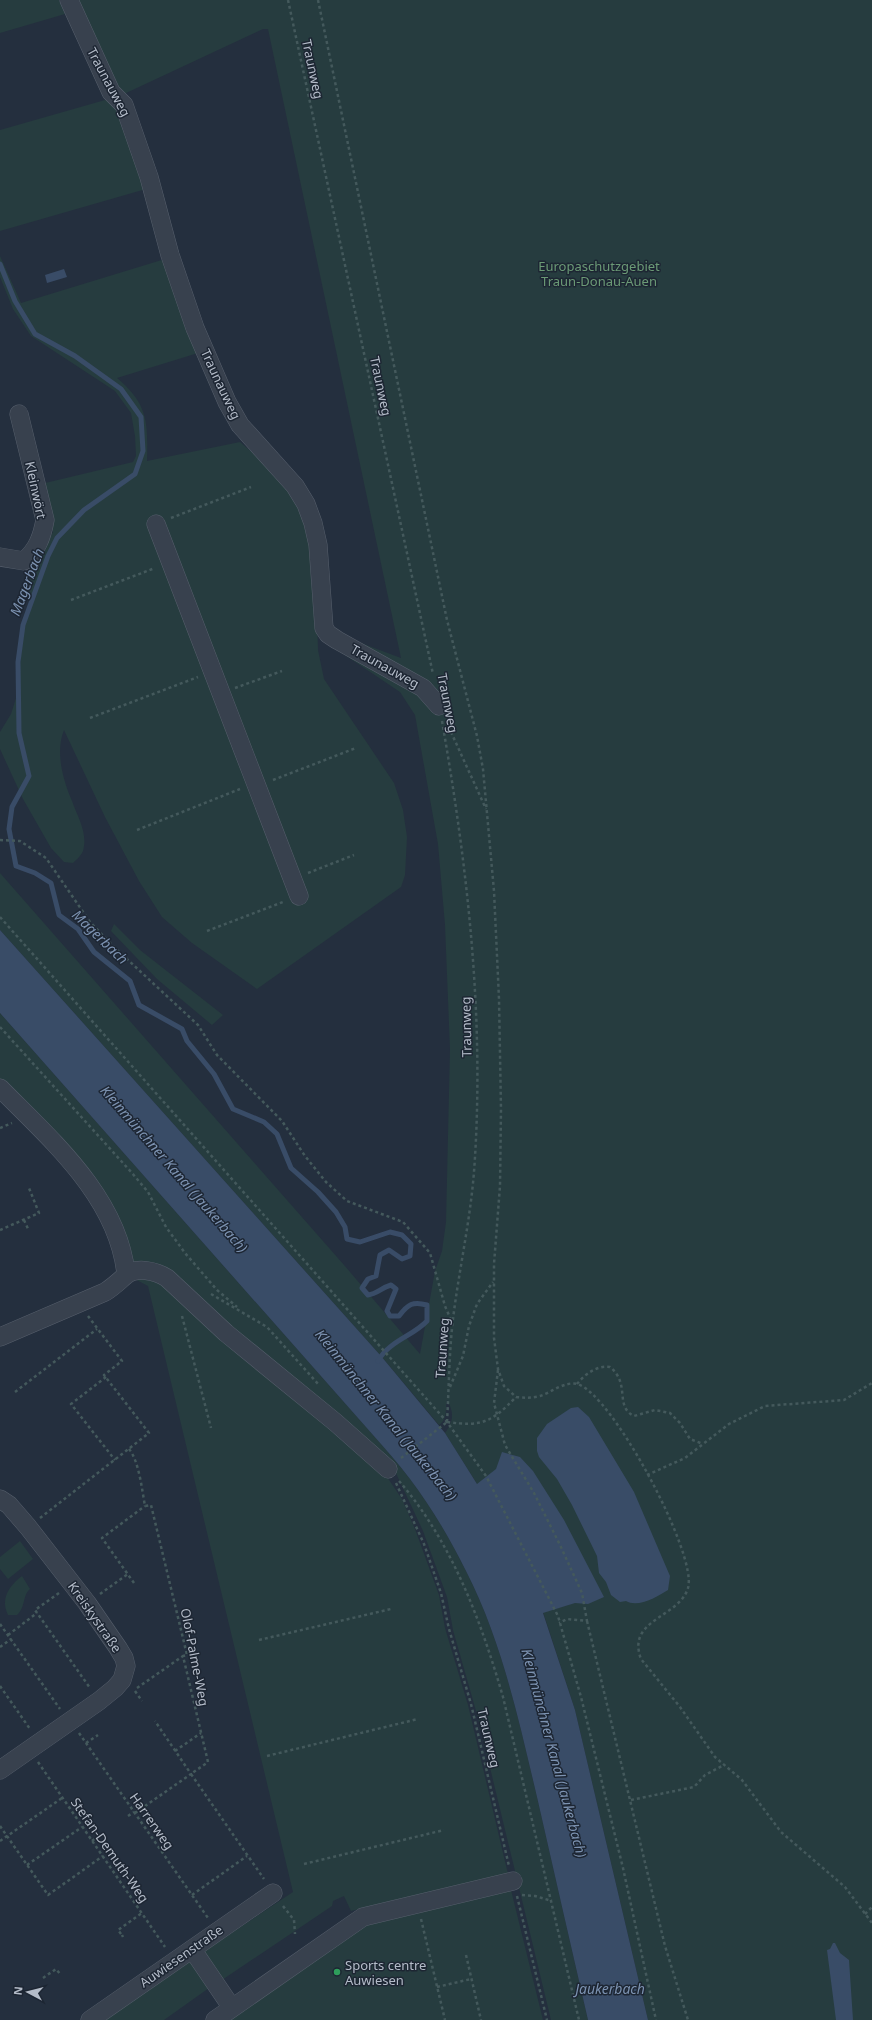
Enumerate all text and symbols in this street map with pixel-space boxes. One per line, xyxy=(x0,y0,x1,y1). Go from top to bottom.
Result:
street label: Traunweg xyxy=(298,37,328,101)
street label: Traunauweg xyxy=(83,44,135,120)
park label: Europaschutzgebiet Traun-Donau-Auen xyxy=(538,257,660,290)
street label: Traunauweg xyxy=(197,346,245,422)
street label: Traunweg xyxy=(366,354,396,418)
street label: Kleinwört xyxy=(21,460,51,521)
water label: Magerbach xyxy=(5,545,48,618)
street label: Traunauweg xyxy=(347,640,423,692)
street label: Traunweg xyxy=(433,672,463,734)
water label: Magerbach xyxy=(68,905,132,968)
street label: Traunweg xyxy=(456,997,476,1057)
water label: Kleinmünchner Kanal (Jaukerbach) xyxy=(97,1081,252,1256)
street label: Traunweg xyxy=(431,1317,453,1379)
water label: Kleinmünchner Kanal (Jaukerbach) xyxy=(311,1325,462,1504)
street label: Kreiskystraße xyxy=(64,1578,126,1656)
street label: Olof-Palme-Weg xyxy=(177,1607,213,1707)
water label: Kleinmünchner Kanal (Jaukerbach) xyxy=(517,1646,592,1859)
street label: Traunweg xyxy=(473,1706,505,1770)
street label: Harrerweg xyxy=(126,1789,178,1853)
street label: Stefan-Demuth-Weg xyxy=(67,1794,153,1906)
street label: Auwiesenstraße xyxy=(136,1921,226,1991)
place label: Sports centre Auwiesen xyxy=(345,1956,426,1989)
marker: Sports centre Auwiesen xyxy=(332,1967,342,1977)
north arrow xyxy=(8,1972,48,2012)
water label: Jaukerbach xyxy=(572,1979,645,1998)
text: N xyxy=(10,1985,26,1996)

